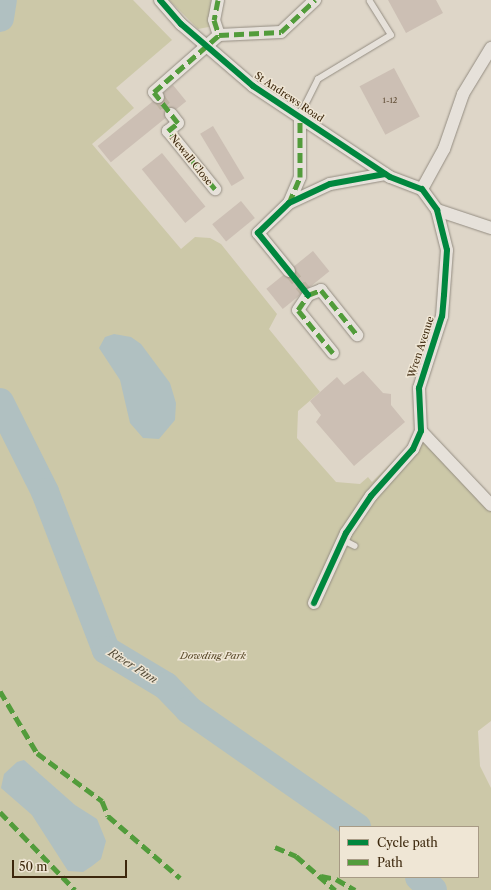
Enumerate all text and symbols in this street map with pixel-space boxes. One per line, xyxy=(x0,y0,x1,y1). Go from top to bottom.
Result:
street label: St Andrews Road xyxy=(252,69,326,125)
house number: 1-12 xyxy=(383,96,397,106)
street label: Newall Close xyxy=(167,132,215,188)
street label: Wren Avenue xyxy=(405,315,437,379)
water label: River Pinn xyxy=(106,646,160,686)
park label: Dowding Park xyxy=(180,650,246,662)
legend xyxy=(339,826,479,878)
text: Cycle path xyxy=(377,835,438,850)
scale bar xyxy=(14,852,129,878)
text: Path xyxy=(377,855,403,870)
text: 50 m xyxy=(19,859,48,874)

